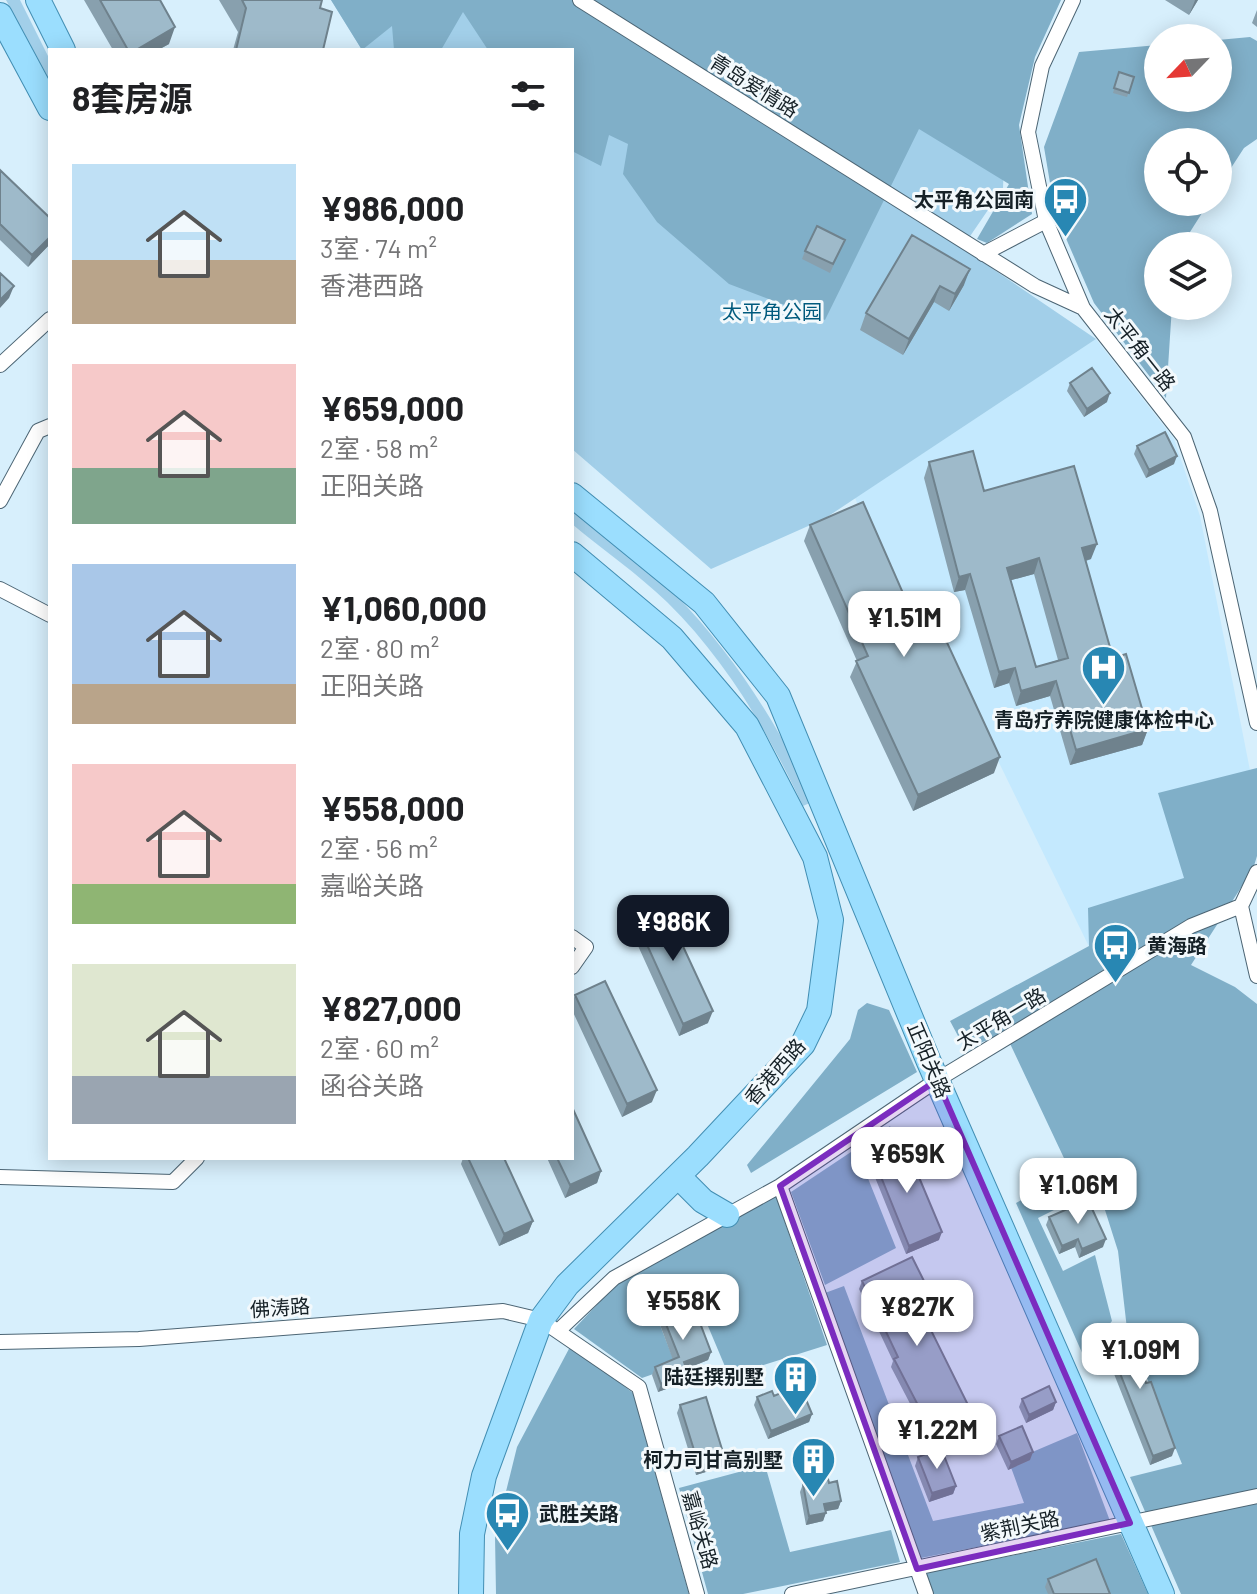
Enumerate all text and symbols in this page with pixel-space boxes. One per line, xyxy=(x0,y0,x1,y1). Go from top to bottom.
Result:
north arrow xyxy=(1144,24,1232,112)
map controls xyxy=(1144,24,1232,320)
street label: 青岛爱情路 xyxy=(706,48,803,122)
icon: filters xyxy=(506,74,550,118)
text: 8套房源 xyxy=(72,77,192,118)
button: locate xyxy=(1144,128,1232,216)
bus stop icon: 太平角公园南 xyxy=(1041,176,1089,239)
text: ¥986,000 xyxy=(320,187,464,228)
place label: 太平角公园南 xyxy=(914,187,1034,211)
icon: home xyxy=(136,196,232,292)
text: 3室 · 74 m² xyxy=(320,232,437,263)
button: layers xyxy=(1144,232,1232,320)
text: 香港西路 xyxy=(320,269,424,300)
park label: 太平角公园 xyxy=(722,299,822,323)
street label: 太平角一路 xyxy=(1101,302,1181,395)
text: ¥659,000 xyxy=(320,387,464,428)
icon: home xyxy=(136,396,232,492)
text: 2室 · 58 m² xyxy=(320,432,438,463)
text: 正阳关路 xyxy=(320,469,424,500)
text: ¥1,060,000 xyxy=(320,587,487,628)
pin: ¥1.51M xyxy=(839,591,969,659)
icon: home xyxy=(136,596,232,692)
text: ¥1.51M xyxy=(866,601,942,632)
text: 2室 · 80 m² xyxy=(320,632,439,663)
hospital icon: 青岛疗养院健康体检中心 xyxy=(1080,644,1128,707)
text: 正阳关路 xyxy=(320,669,424,700)
place label: 青岛疗养院健康体检中心 xyxy=(994,707,1214,731)
text: ¥558,000 xyxy=(320,787,465,828)
icon: home xyxy=(136,796,232,892)
text: 2室 · 56 m² xyxy=(320,832,438,863)
text: 嘉峪关路 xyxy=(320,869,424,900)
pin: ¥986K xyxy=(617,895,729,963)
text: ¥986K xyxy=(635,905,711,936)
bus stop icon: 黄海路 xyxy=(1092,922,1140,985)
place label: 黄海路 xyxy=(1147,933,1207,957)
street label: 太平角一路 xyxy=(951,982,1050,1054)
text: ¥827,000 xyxy=(320,987,462,1028)
icon: home xyxy=(136,996,232,1092)
street label: 正阳关路 xyxy=(903,1018,957,1101)
text: 2室 · 60 m² xyxy=(320,1032,439,1063)
street label: 香港西路 xyxy=(739,1033,810,1109)
text: 函谷关路 xyxy=(320,1069,424,1100)
pin: ¥659K xyxy=(851,1127,963,1195)
text: ¥659K xyxy=(869,1137,945,1168)
pin: ¥1.06M xyxy=(1013,1158,1143,1226)
text: ¥1.06M xyxy=(1038,1168,1118,1199)
pin: ¥558K xyxy=(627,1274,739,1342)
pin: ¥827K xyxy=(861,1280,973,1348)
text: ¥558K xyxy=(645,1284,721,1315)
text: ¥827K xyxy=(879,1290,955,1321)
street label: 佛涛路 xyxy=(249,1293,311,1321)
pin: ¥1.09M xyxy=(1075,1323,1205,1391)
text: ¥1.09M xyxy=(1100,1333,1180,1364)
building icon: 陆廷撰别墅 xyxy=(771,1353,819,1416)
place label: 陆廷撰别墅 xyxy=(664,1364,764,1388)
pin: ¥1.22M xyxy=(872,1403,1002,1471)
text: ¥1.22M xyxy=(896,1413,978,1444)
building icon: 柯力司甘高别墅 xyxy=(790,1436,838,1499)
place label: 柯力司甘高别墅 xyxy=(643,1447,783,1471)
street label: 嘉峪关路 xyxy=(678,1488,724,1571)
bus stop icon: 武胜关路 xyxy=(484,1490,532,1553)
place label: 武胜关路 xyxy=(539,1501,619,1525)
street label: 紫荆关路 xyxy=(978,1505,1061,1545)

